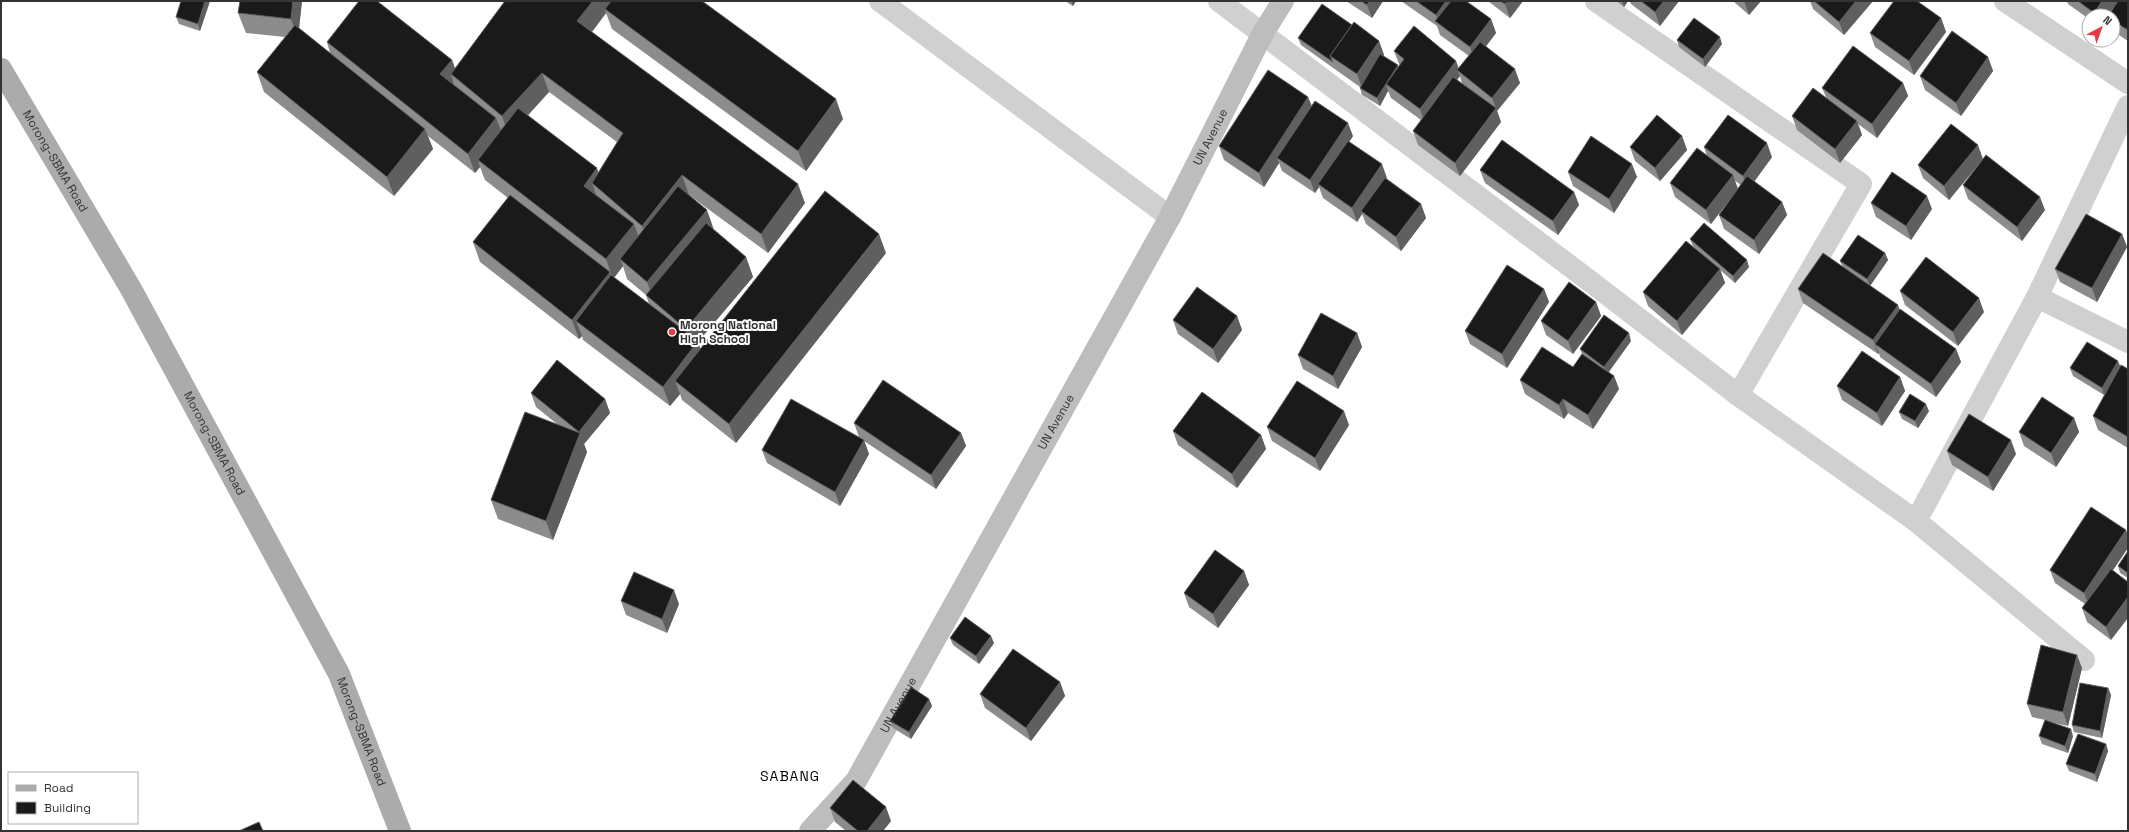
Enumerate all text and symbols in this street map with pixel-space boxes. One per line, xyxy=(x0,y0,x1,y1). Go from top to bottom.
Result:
north arrow xyxy=(2081,8,2121,48)
text: N xyxy=(2100,13,2115,28)
street label: UN Avenue xyxy=(1189,106,1231,168)
street label: Morong-SBMA Road xyxy=(19,107,92,215)
place label: Morong National High School xyxy=(680,317,776,347)
marker: Morong National High School xyxy=(667,327,677,337)
street label: Morong-SBMA Road xyxy=(180,389,249,498)
street label: UN Avenue xyxy=(1034,391,1078,453)
street label: UN Avenue xyxy=(876,674,920,736)
street label: Morong-SBMA Road xyxy=(333,675,390,788)
district label: SABANG xyxy=(760,767,820,785)
legend xyxy=(8,772,138,824)
text: Road xyxy=(44,780,73,796)
text: Building xyxy=(44,800,91,816)

